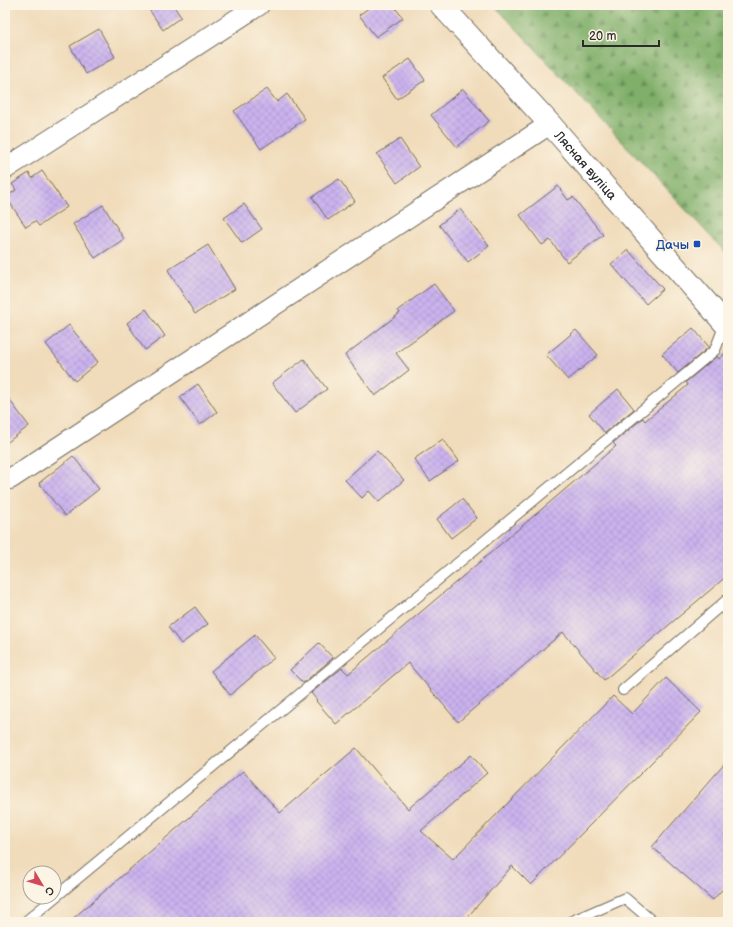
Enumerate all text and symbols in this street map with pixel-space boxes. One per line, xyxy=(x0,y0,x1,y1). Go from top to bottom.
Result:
scale bar xyxy=(583,22,659,48)
text: 20 m xyxy=(589,29,616,44)
street label: Лясная вуліца xyxy=(550,127,620,204)
place label: Дачы xyxy=(656,237,689,253)
marker: Дачы xyxy=(692,239,702,249)
north arrow xyxy=(22,865,62,905)
text: С xyxy=(42,884,57,898)

